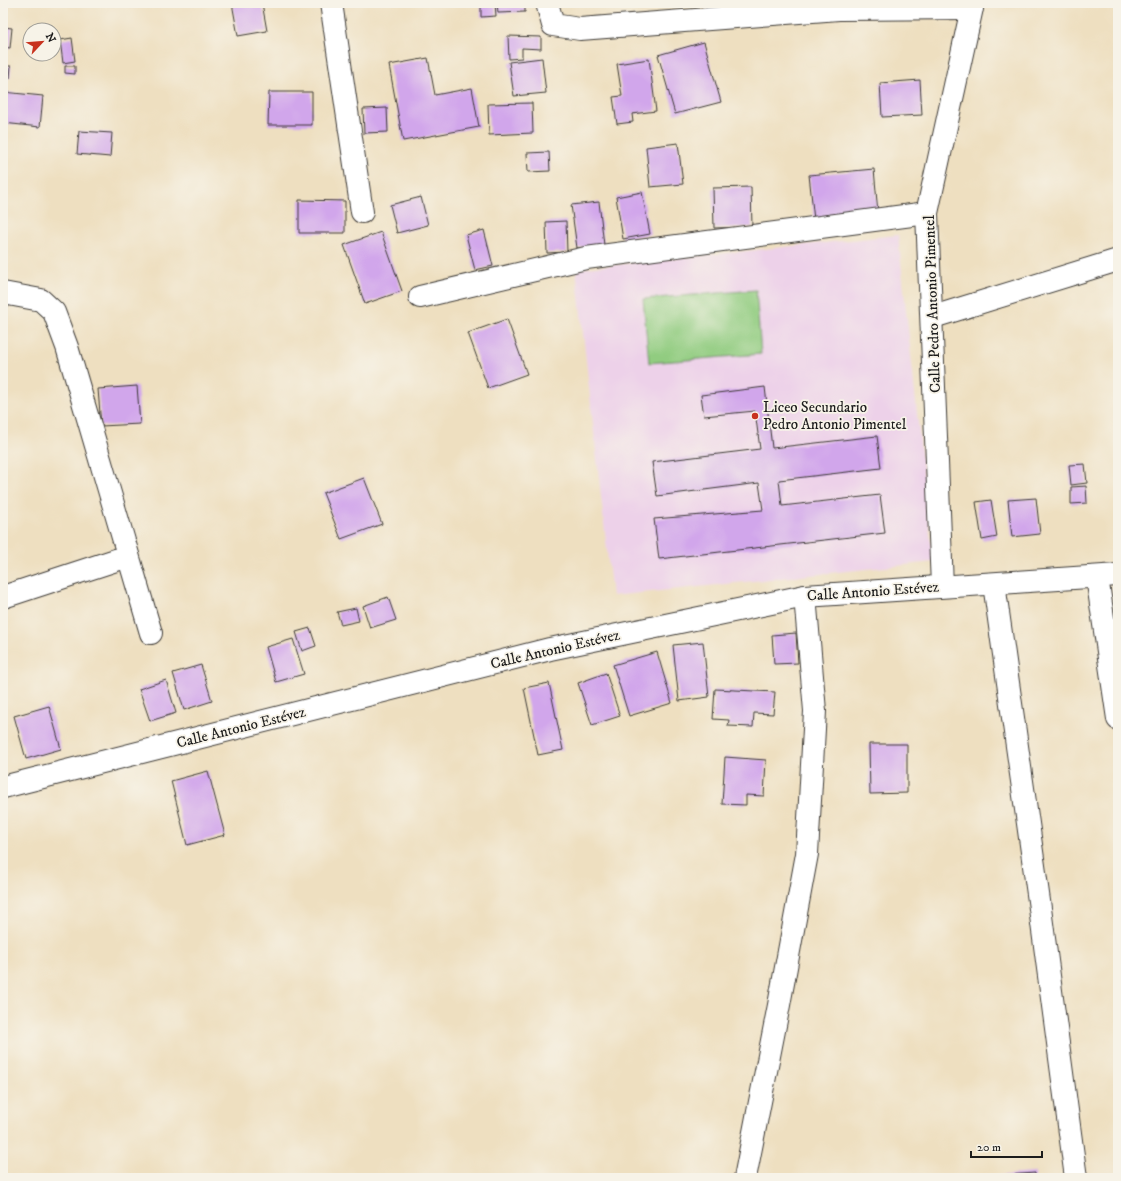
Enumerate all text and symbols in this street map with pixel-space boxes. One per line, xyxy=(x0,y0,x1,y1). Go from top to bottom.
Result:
north arrow xyxy=(22,22,62,62)
text: N xyxy=(42,31,58,45)
street label: Calle Pedro Antonio Pimentel xyxy=(920,214,945,393)
place label: Liceo Secundario Pedro Antonio Pimentel xyxy=(763,398,907,434)
marker: Liceo Secundario Pedro Antonio Pimentel xyxy=(750,411,760,421)
street label: Calle Antonio Estévez xyxy=(806,577,940,606)
street label: Calle Antonio Estévez xyxy=(489,625,622,674)
street label: Calle Antonio Estévez xyxy=(175,702,308,753)
scale bar xyxy=(971,1133,1042,1159)
text: 20 m xyxy=(977,1140,1001,1155)

